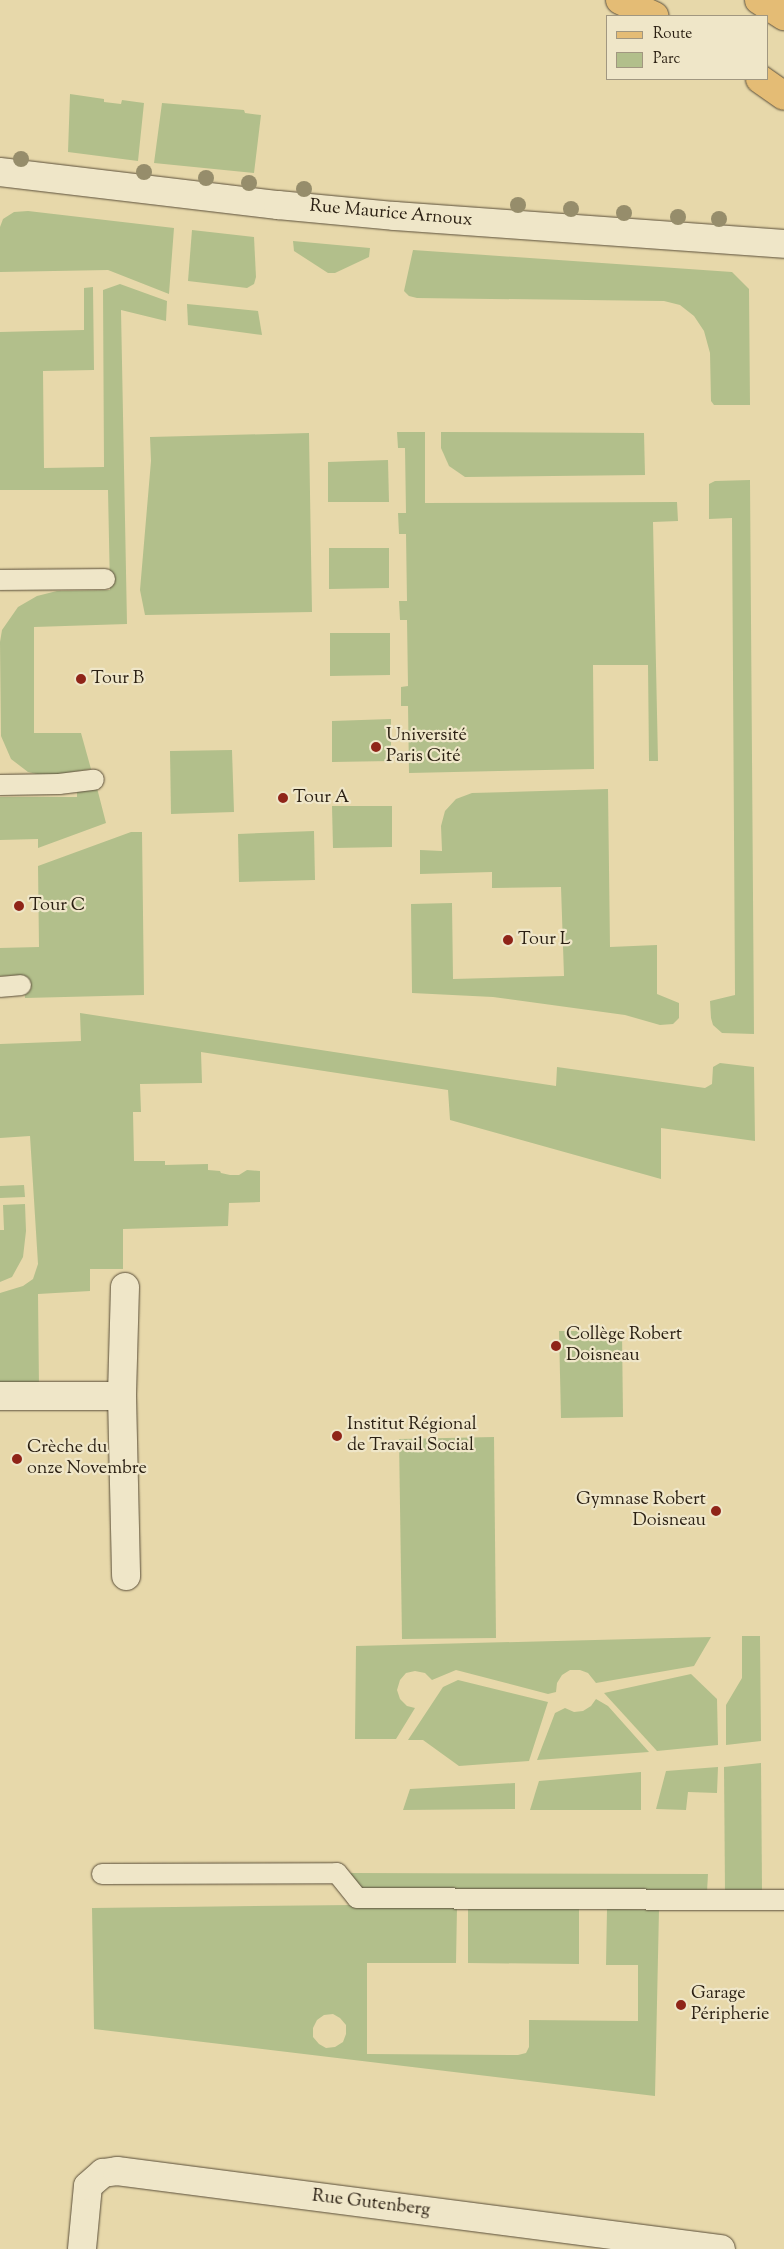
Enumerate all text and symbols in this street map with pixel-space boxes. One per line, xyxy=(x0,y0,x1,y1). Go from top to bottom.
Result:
legend xyxy=(606,15,769,80)
text: Route xyxy=(653,24,692,45)
text: Parc xyxy=(653,49,680,70)
street label: Rue Maurice Arnoux xyxy=(309,196,473,232)
place label: Tour B xyxy=(91,668,144,690)
marker: Tour B xyxy=(75,673,87,685)
place label: Université Paris Cité xyxy=(386,726,467,769)
marker: Université Paris Cité xyxy=(370,741,382,753)
place label: Tour A xyxy=(293,787,349,809)
marker: Tour A xyxy=(277,792,289,804)
place label: Tour C xyxy=(29,895,85,917)
marker: Tour C xyxy=(13,900,25,912)
place label: Tour L xyxy=(518,929,571,951)
marker: Tour L xyxy=(502,934,514,946)
place label: Collège Robert Doisneau xyxy=(566,1325,682,1368)
marker: Collège Robert Doisneau xyxy=(550,1340,562,1352)
place label: Institut Régional de Travail Social xyxy=(347,1415,477,1458)
marker: Institut Régional de Travail Social xyxy=(331,1430,343,1442)
place label: Crèche du onze Novembre xyxy=(27,1438,147,1480)
marker: Crèche du onze Novembre xyxy=(11,1453,23,1465)
place label: Gymnase Robert Doisneau xyxy=(576,1490,706,1532)
marker: Gymnase Robert Doisneau xyxy=(710,1505,722,1517)
place label: Garage Péripherie xyxy=(691,1984,769,2026)
marker: Garage Péripherie xyxy=(675,1999,687,2011)
street label: Rue Gutenberg xyxy=(311,2186,431,2222)

